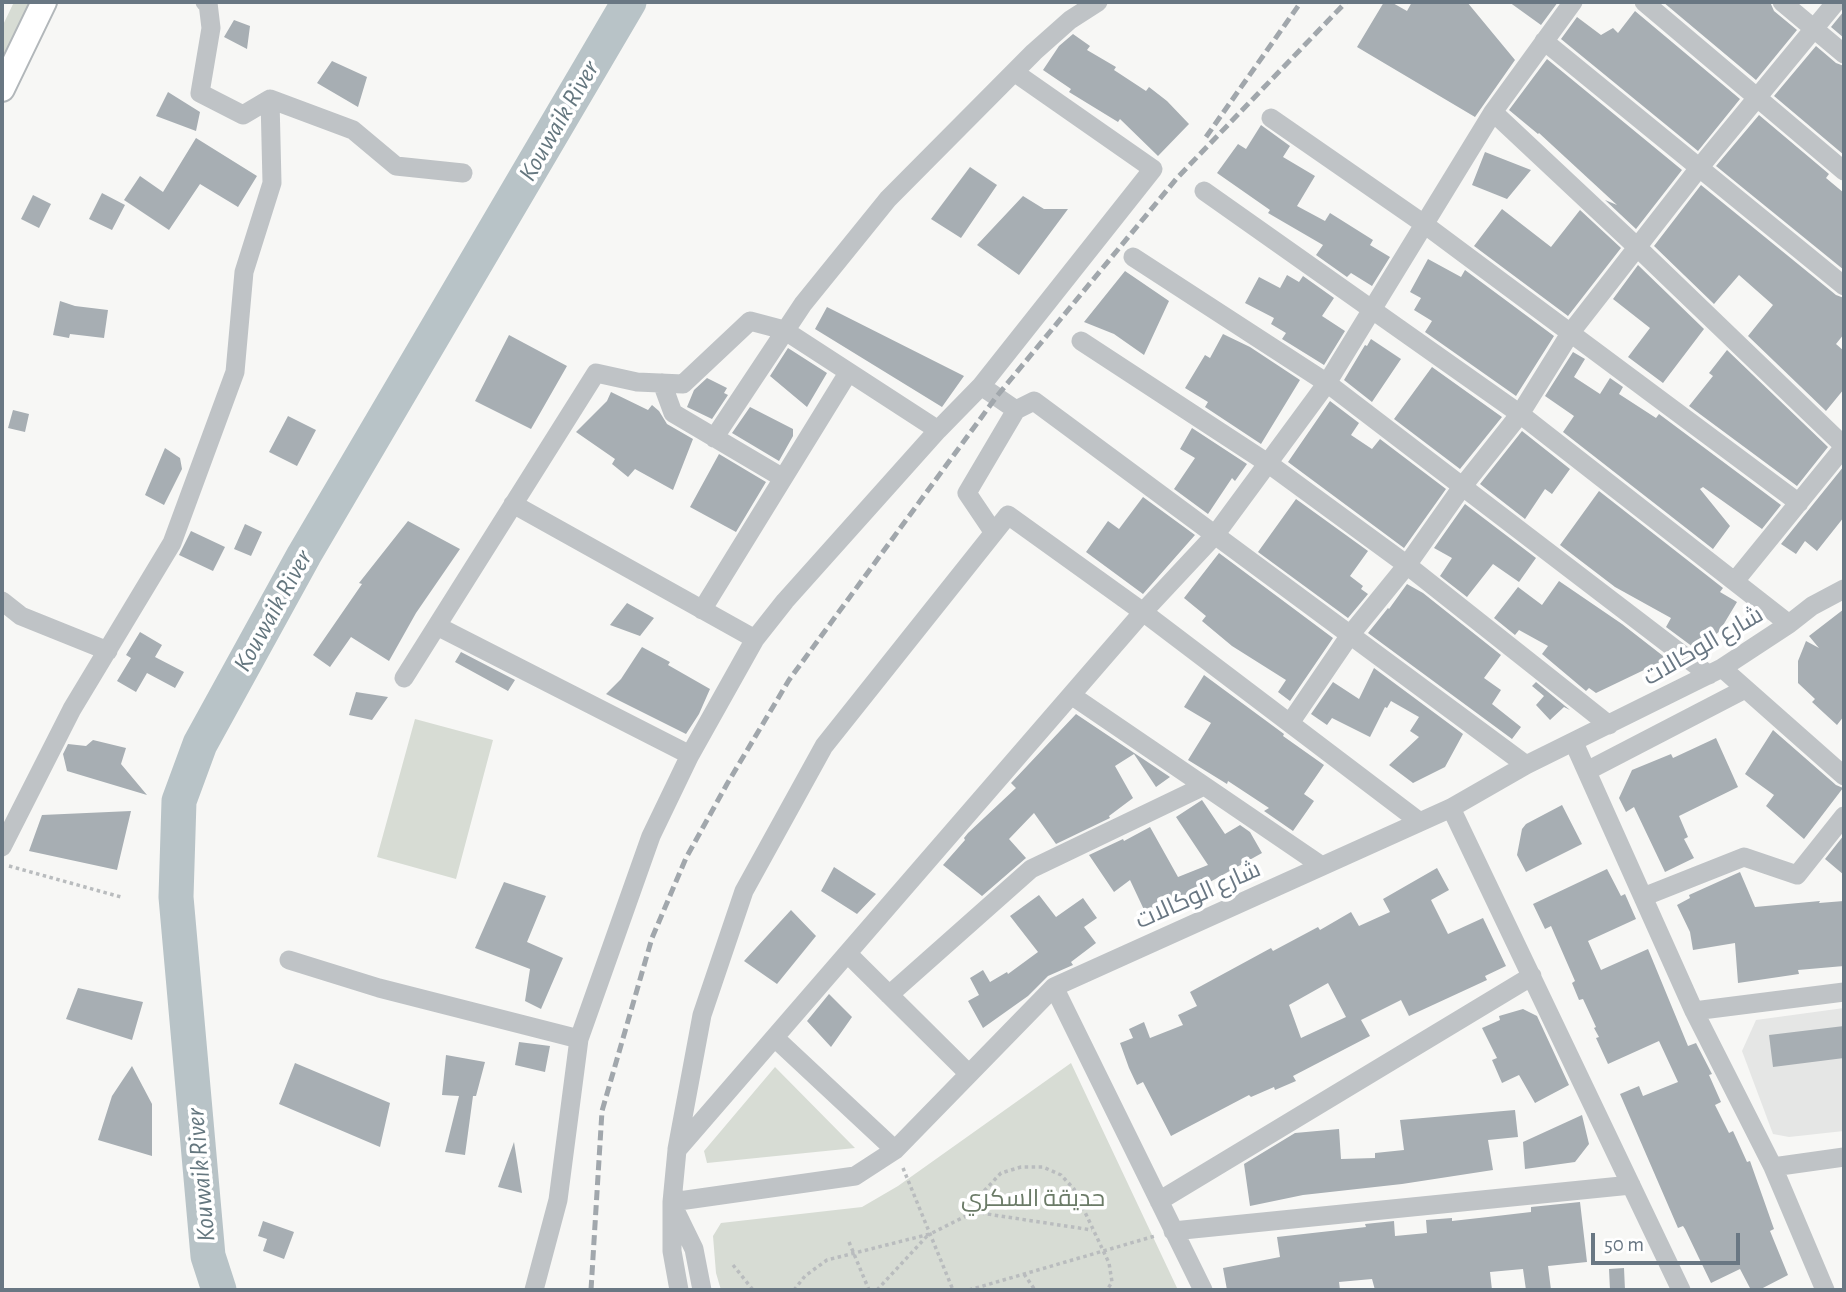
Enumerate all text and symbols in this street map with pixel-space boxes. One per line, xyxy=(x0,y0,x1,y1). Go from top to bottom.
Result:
water label: Kouwaik River xyxy=(512,55,606,187)
water label: Kouwaik River xyxy=(227,545,319,677)
street label: شارع الوكالات xyxy=(1638,600,1768,692)
street label: شارع الوكالات xyxy=(1131,855,1265,935)
water label: Kouwaik River xyxy=(180,1107,222,1243)
park label: حديقة السكري xyxy=(961,1185,1105,1213)
scale bar xyxy=(1594,1218,1743,1262)
text: 50 m xyxy=(1604,1234,1644,1255)

